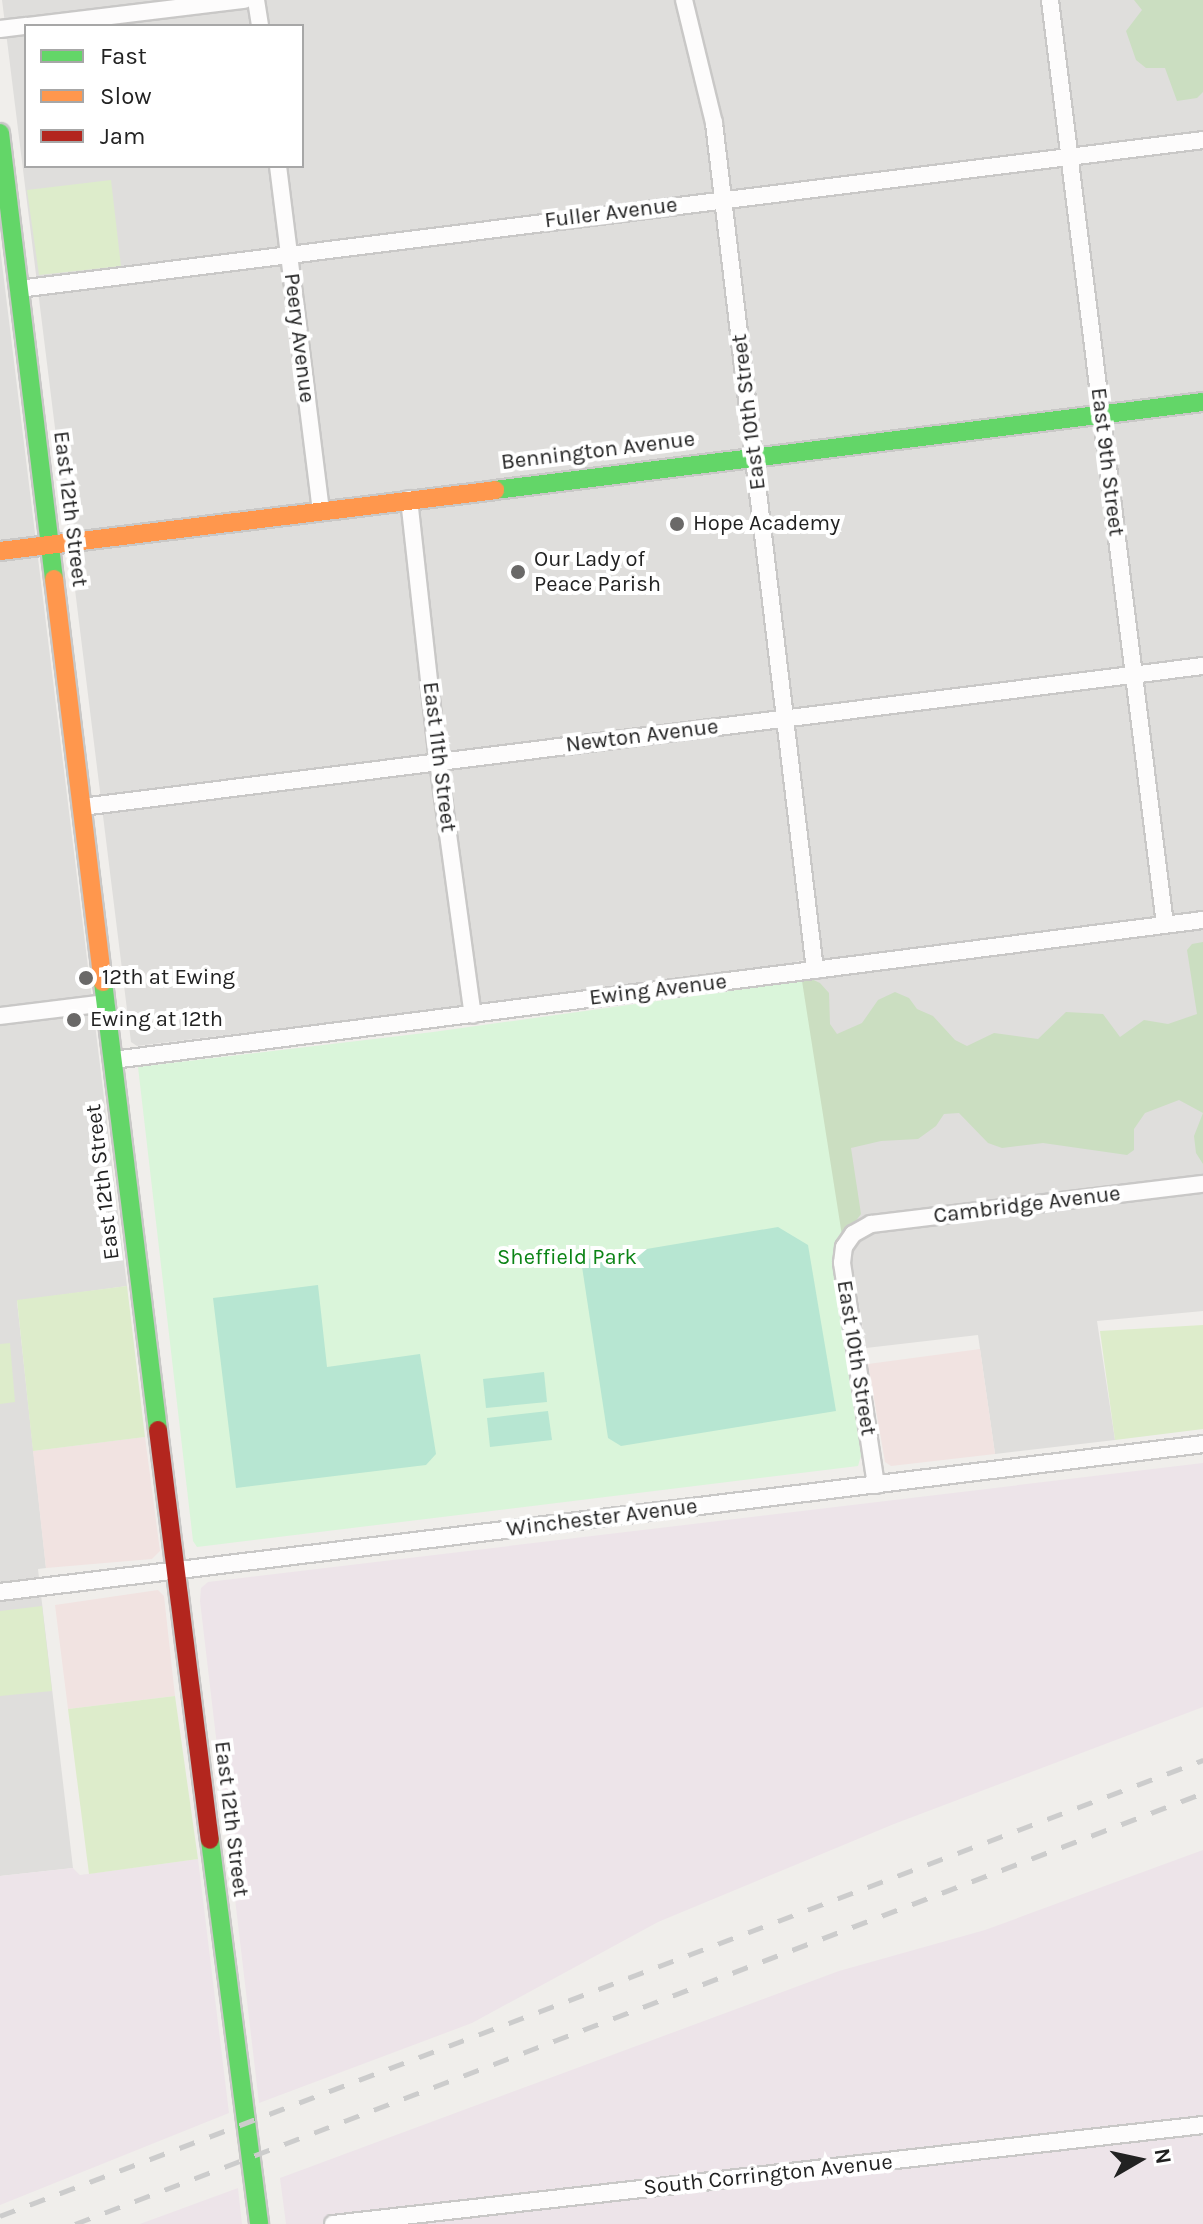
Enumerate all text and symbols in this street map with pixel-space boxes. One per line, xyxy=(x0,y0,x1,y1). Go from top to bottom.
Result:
legend xyxy=(24,24,304,168)
text: Fast xyxy=(100,42,147,70)
text: Slow xyxy=(100,82,152,110)
text: Jam xyxy=(100,122,145,150)
street label: Fuller Avenue xyxy=(543,192,679,234)
street label: Peery Avenue xyxy=(278,272,320,404)
street label: East 10th Street xyxy=(726,332,772,492)
street label: East 9th Street xyxy=(1085,386,1129,538)
street label: Bennington Avenue xyxy=(500,426,696,476)
street label: East 12th Street xyxy=(47,430,93,588)
place label: Hope Academy xyxy=(693,511,840,537)
marker: Hope Academy xyxy=(668,515,686,533)
place label: Our Lady of Peace Parish xyxy=(534,546,661,598)
marker: Our Lady of Peace Parish xyxy=(509,563,527,581)
street label: East 11th Street xyxy=(417,680,461,834)
street label: Newton Avenue xyxy=(564,714,720,758)
place label: 12th at Ewing xyxy=(102,965,235,991)
street label: Ewing Avenue xyxy=(588,968,728,1012)
marker: 12th at Ewing xyxy=(77,969,95,987)
place label: Ewing at 12th xyxy=(90,1007,223,1033)
marker: Ewing at 12th xyxy=(65,1011,83,1029)
street label: East 12th Street xyxy=(80,1103,126,1261)
street label: Cambridge Avenue xyxy=(932,1180,1122,1230)
park label: Sheffield Park xyxy=(497,1245,637,1271)
street label: East 10th Street xyxy=(831,1278,881,1438)
street label: Winchester Avenue xyxy=(505,1493,699,1543)
street label: East 12th Street xyxy=(208,1740,254,1898)
north arrow xyxy=(1099,2120,1179,2200)
text: N xyxy=(1149,2146,1177,2166)
street label: South Corrington Avenue xyxy=(642,2149,894,2201)

